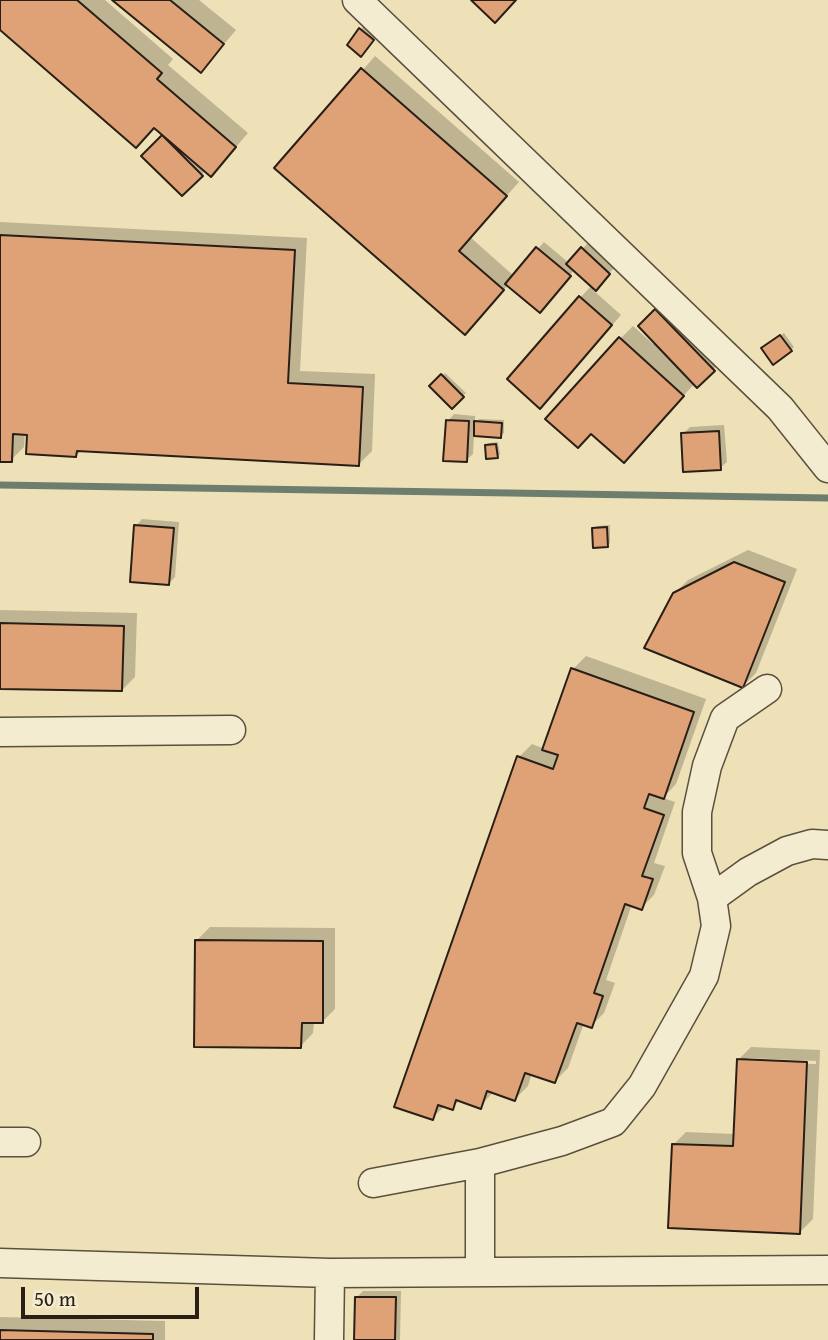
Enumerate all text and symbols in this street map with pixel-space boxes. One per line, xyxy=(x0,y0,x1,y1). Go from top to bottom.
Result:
scale bar xyxy=(24,1274,203,1318)
text: 50 m xyxy=(34,1283,76,1314)

